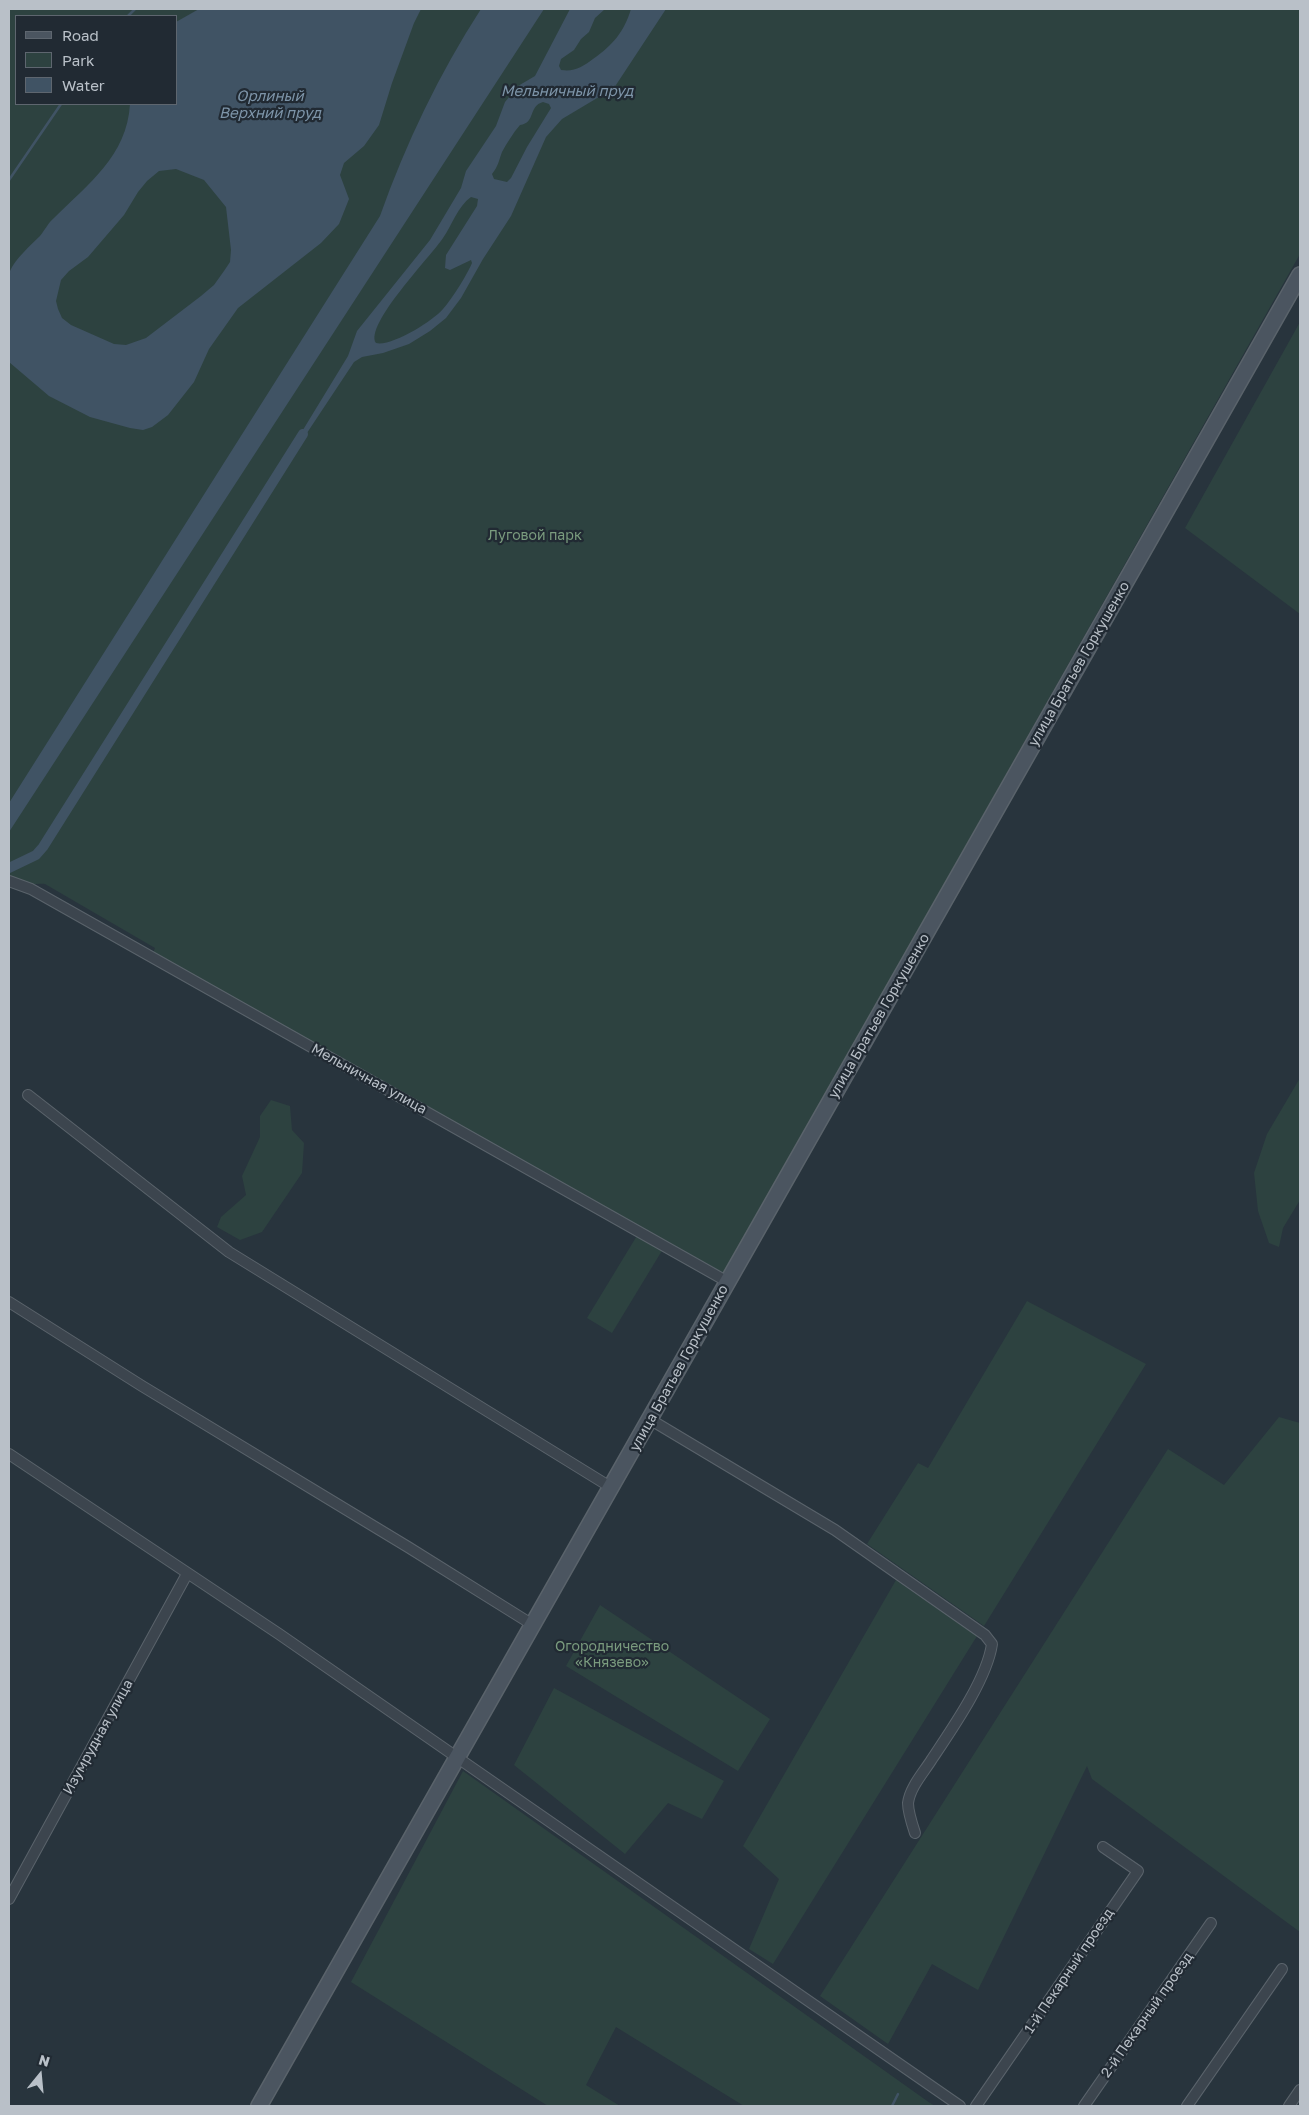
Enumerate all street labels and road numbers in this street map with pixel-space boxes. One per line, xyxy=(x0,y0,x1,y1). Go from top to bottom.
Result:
street label: улица Братьев Горкушенко xyxy=(1025,579,1133,749)
street label: улица Братьев Горкушенко xyxy=(825,931,933,1101)
street label: Мельничная улица xyxy=(308,1040,430,1118)
street label: улица Братьев Горкушенко xyxy=(626,1282,732,1454)
street label: Изумрудная улица xyxy=(59,1677,137,1797)
street label: 1-й Пекарный проезд xyxy=(1021,1905,1117,2037)
street label: 2-й Пекарный проезд xyxy=(1097,1949,1197,2081)

